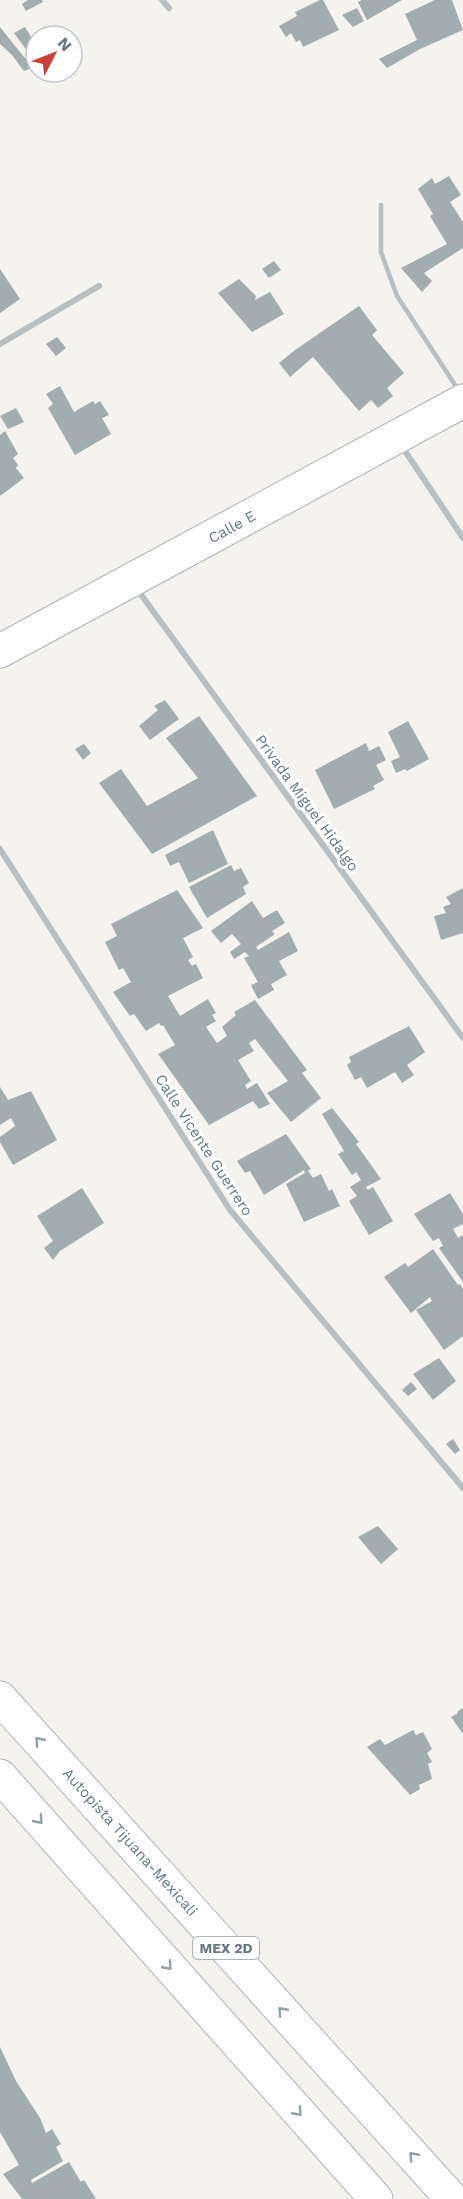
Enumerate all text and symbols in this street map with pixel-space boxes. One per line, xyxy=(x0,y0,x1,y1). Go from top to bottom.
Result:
north arrow xyxy=(24,24,84,84)
text: N xyxy=(54,34,76,55)
street label: Calle E xyxy=(205,507,259,547)
street label: Privada Miguel Hidalgo xyxy=(251,731,363,875)
street label: Calle Vicente Guerrero xyxy=(151,1071,257,1219)
one-way arrow xyxy=(35,1737,46,1748)
street label: Autopista Tijuana-Mexicali xyxy=(59,1764,201,1920)
one-way arrow xyxy=(32,1813,43,1824)
road number: MEX 2D xyxy=(193,1937,259,1959)
one-way arrow xyxy=(161,1959,172,1970)
one-way arrow xyxy=(278,2007,289,2018)
one-way arrow xyxy=(291,2105,302,2115)
one-way arrow xyxy=(409,2152,420,2162)

